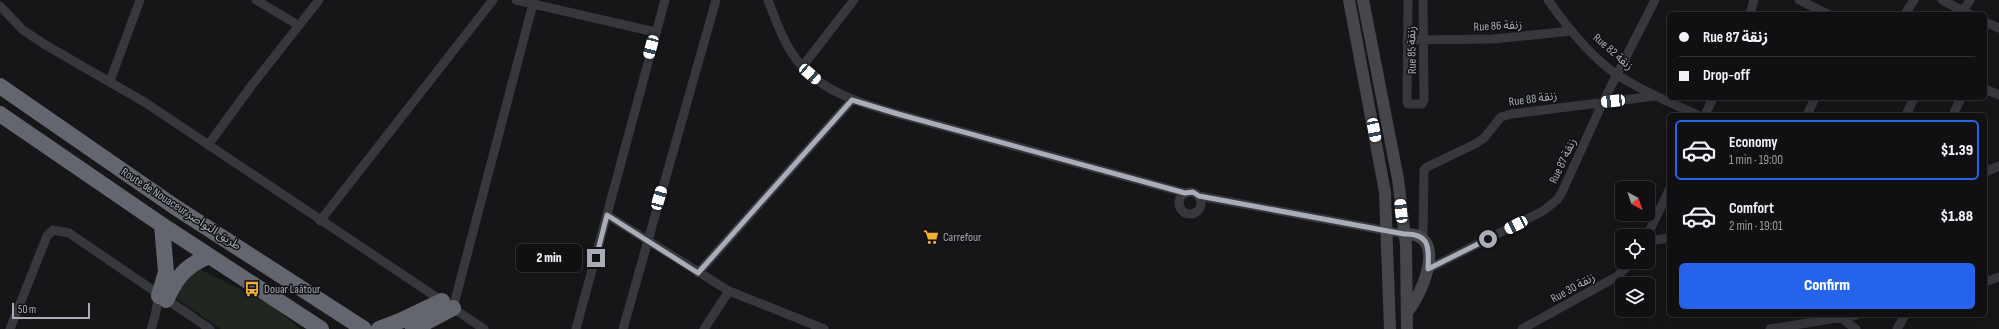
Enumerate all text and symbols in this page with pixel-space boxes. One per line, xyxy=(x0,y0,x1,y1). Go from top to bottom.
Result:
street label: Rue 86 زنقة xyxy=(1473,17,1523,35)
street label: Rue 85 زنقة xyxy=(1404,26,1420,74)
text: Rue 87 زنقة xyxy=(1703,28,1768,47)
street label: Rue 82 زنقة xyxy=(1590,30,1636,74)
car xyxy=(642,34,660,60)
car xyxy=(797,62,823,86)
text: Drop-off xyxy=(1703,66,1750,85)
street label: Rue 88 زنقة xyxy=(1508,88,1558,110)
car xyxy=(1600,94,1626,108)
car xyxy=(1366,117,1382,143)
icon: car xyxy=(1681,132,1717,168)
text: Economy xyxy=(1729,133,1778,152)
street label: Rue 87 زنقة xyxy=(1546,136,1580,186)
text: $1.39 xyxy=(1941,141,1973,160)
text: 1 min · 19:00 xyxy=(1729,152,1783,168)
street label: Route de Nouaceur طريق النواصر xyxy=(118,165,244,253)
north arrow xyxy=(1615,181,1655,221)
map controls xyxy=(1615,181,1655,317)
car xyxy=(650,185,668,211)
car xyxy=(1394,198,1408,224)
icon: car xyxy=(1681,198,1717,234)
text: Comfort xyxy=(1729,199,1774,218)
text: $1.88 xyxy=(1940,207,1973,226)
car xyxy=(1503,214,1529,236)
text: 2 min · 19:01 xyxy=(1729,218,1783,234)
supermarket icon: Carrefour xyxy=(922,228,940,246)
button: locate xyxy=(1615,229,1655,269)
place label: Carrefour xyxy=(943,230,982,245)
route start xyxy=(1479,230,1497,248)
callout: 2 min xyxy=(516,244,582,272)
route end xyxy=(587,249,605,267)
text: 2 min xyxy=(536,250,562,266)
button: Confirm xyxy=(1679,263,1975,309)
street label: Rue 30 زنقة xyxy=(1548,270,1598,306)
button: layers xyxy=(1615,277,1655,317)
bus stop icon: Douar Laâtour xyxy=(243,280,261,298)
place label: Douar Laâtour xyxy=(264,282,321,297)
scale bar xyxy=(12,301,90,320)
text: 50 m xyxy=(18,303,36,316)

